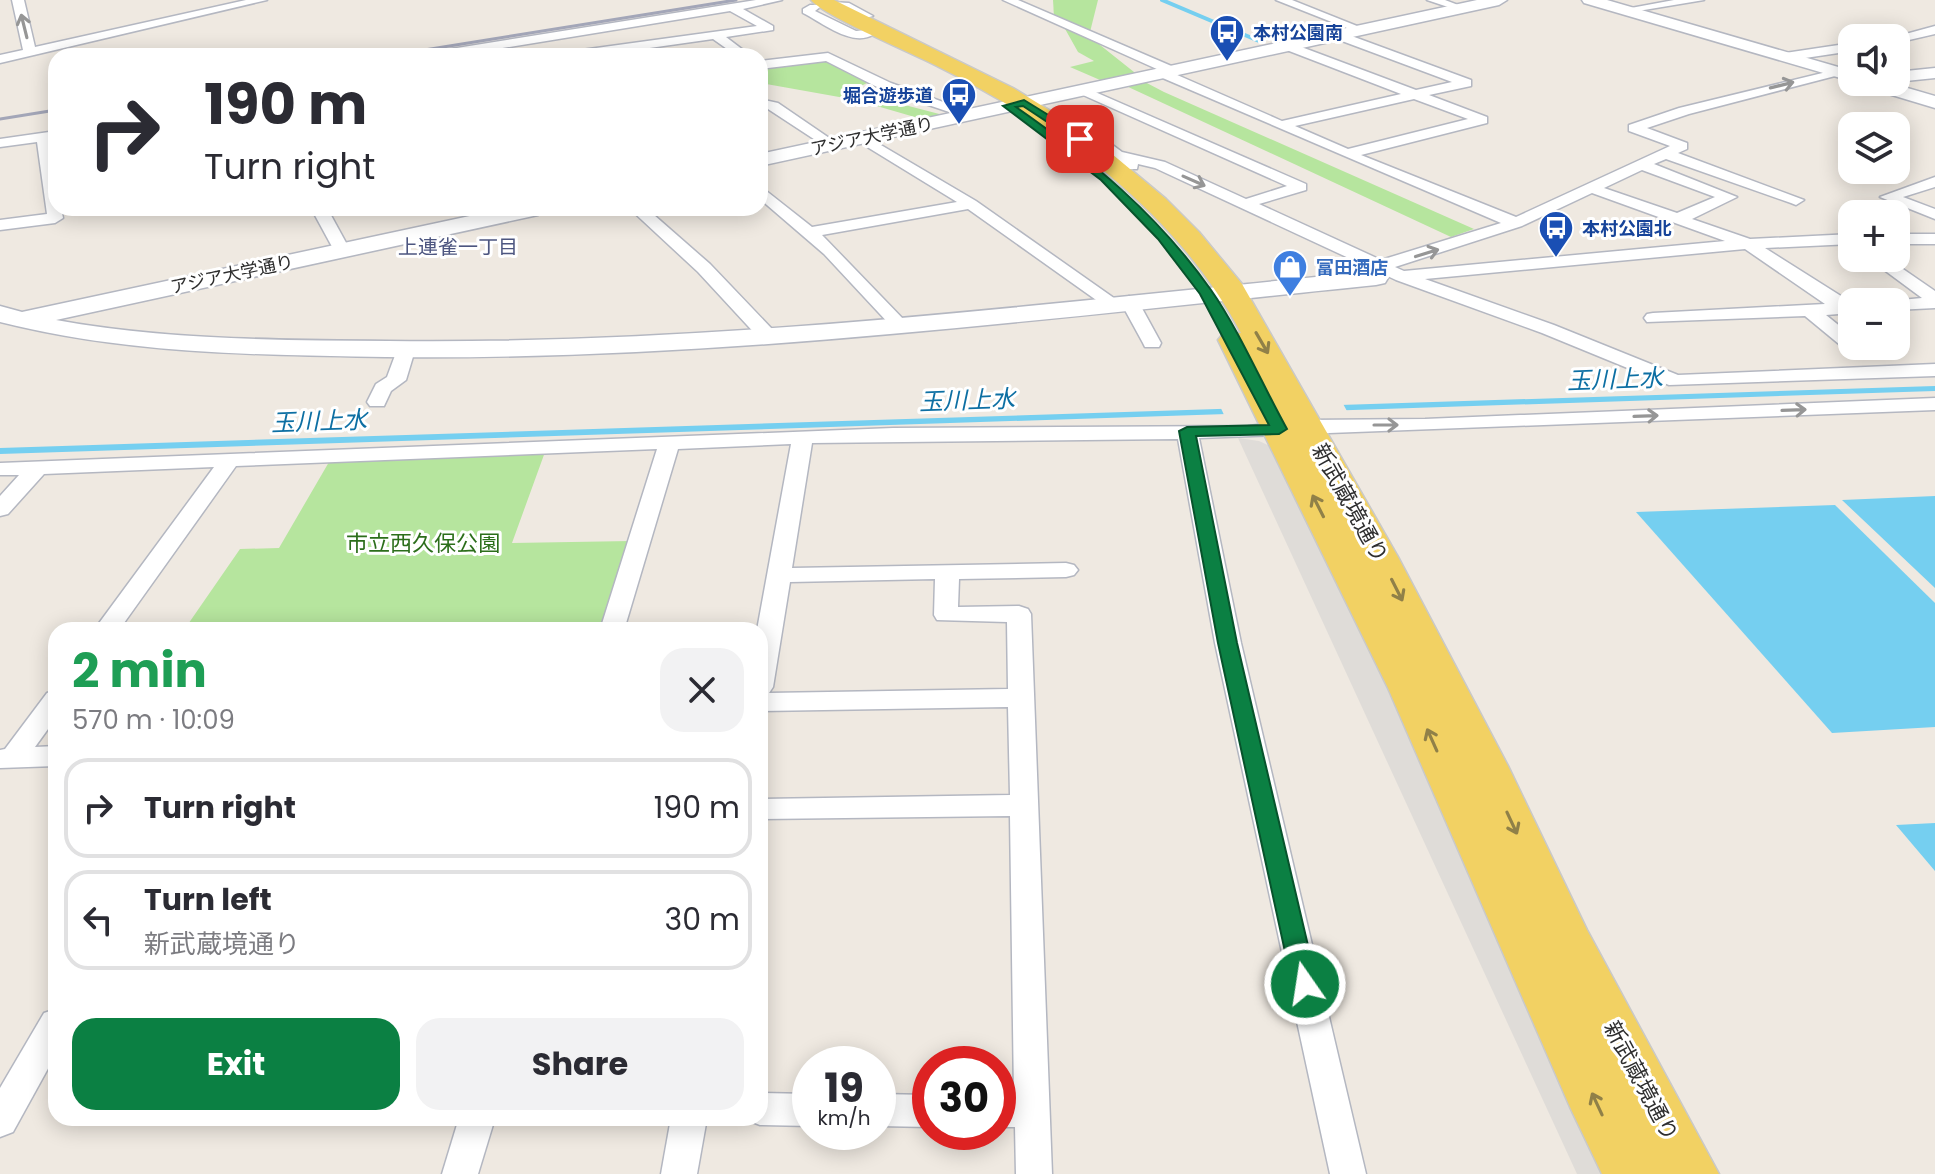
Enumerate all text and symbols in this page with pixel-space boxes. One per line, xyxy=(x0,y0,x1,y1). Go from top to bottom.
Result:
bus stop icon: 本村公園南 xyxy=(1208,13,1246,63)
one-way arrow xyxy=(16,14,31,39)
place label: 本村公園南 xyxy=(1253,20,1343,45)
map controls xyxy=(1838,24,1910,360)
button: sound xyxy=(1838,24,1910,96)
text: 190 m xyxy=(204,65,367,144)
bus stop icon: 堀合遊歩道 xyxy=(940,76,978,126)
one-way arrow xyxy=(1769,76,1794,91)
icon: right xyxy=(72,80,176,184)
place label: 堀合遊歩道 xyxy=(843,83,933,108)
pin xyxy=(1046,105,1114,173)
street label: アジア大学通り xyxy=(808,111,936,161)
button: layers xyxy=(1838,112,1910,184)
icon: arrive xyxy=(1058,117,1102,161)
text: Turn right xyxy=(204,141,375,192)
one-way arrow xyxy=(1182,174,1206,189)
button: + xyxy=(1838,200,1910,272)
bus stop icon: 本村公園北 xyxy=(1537,209,1575,259)
place label: 本村公園北 xyxy=(1582,216,1672,241)
district label: 上連雀一丁目 xyxy=(398,233,518,261)
one-way arrow xyxy=(1414,245,1440,260)
shop icon: 富田酒店 xyxy=(1271,248,1309,298)
street label: アジア大学通り xyxy=(168,249,296,299)
place label: 富田酒店 xyxy=(1316,255,1388,280)
button: − xyxy=(1838,288,1910,360)
one-way arrow xyxy=(1255,330,1270,354)
water label: 玉川上水 xyxy=(1566,361,1667,397)
water label: 玉川上水 xyxy=(918,382,1019,418)
one-way arrow xyxy=(1780,402,1807,417)
water label: 玉川上水 xyxy=(270,403,371,439)
one-way arrow xyxy=(1632,408,1659,423)
one-way arrow xyxy=(1372,417,1399,433)
street label: 新武蔵境通り xyxy=(1304,438,1396,568)
one-way arrow xyxy=(1310,495,1325,519)
park label: 市立西久保公園 xyxy=(346,528,500,559)
one-way arrow xyxy=(1389,578,1405,602)
text: 2 min xyxy=(72,637,207,704)
button: close xyxy=(660,648,744,732)
text: 570 m · 10:09 xyxy=(72,702,235,738)
one-way arrow xyxy=(1424,728,1439,752)
icon: right xyxy=(76,786,120,830)
text: Turn right xyxy=(144,786,296,829)
text: 190 m xyxy=(654,786,740,829)
one-way arrow xyxy=(1505,811,1520,835)
text: Turn left xyxy=(144,878,272,921)
icon: left xyxy=(76,898,120,942)
text: 30 m xyxy=(665,898,740,941)
text: 新武蔵境通り xyxy=(144,926,300,962)
position arrow xyxy=(1263,942,1347,1026)
street label: 新武蔵境通り xyxy=(1596,1015,1686,1147)
button: Exit xyxy=(72,1018,400,1110)
button: Share xyxy=(416,1018,744,1110)
speed limit sign: 30 xyxy=(912,1046,1016,1150)
text: 19 xyxy=(824,1060,864,1116)
one-way arrow xyxy=(1589,1093,1604,1117)
text: km/h xyxy=(817,1104,871,1132)

